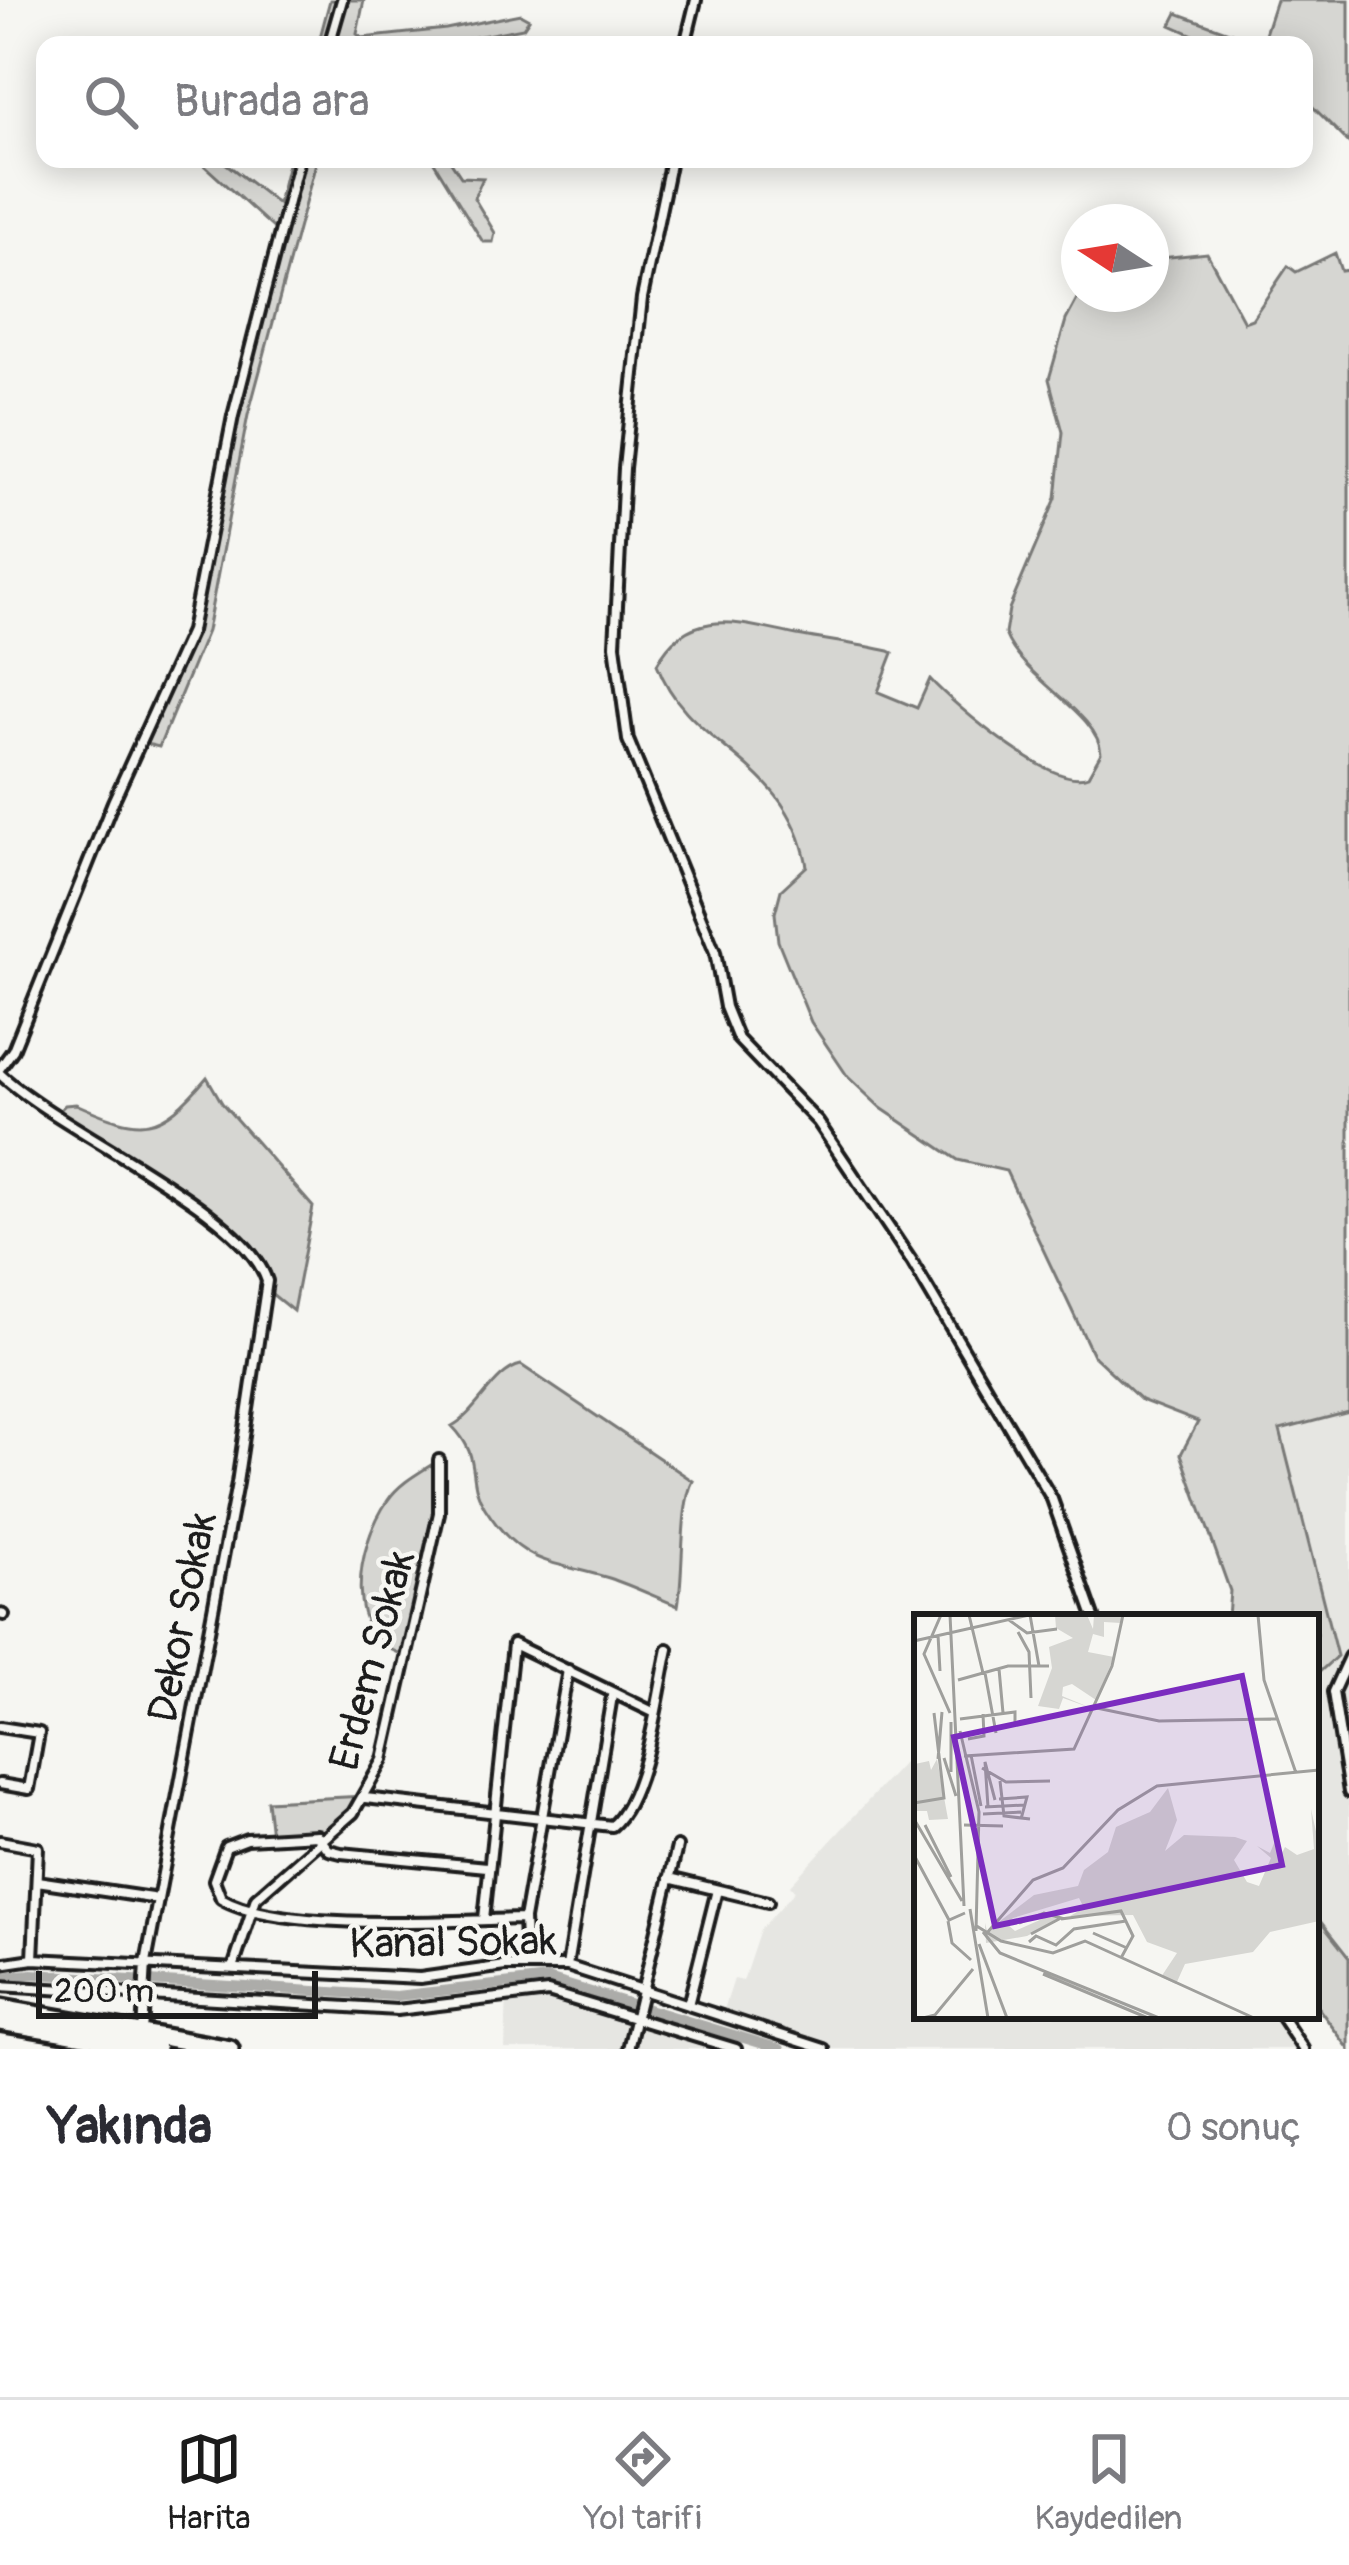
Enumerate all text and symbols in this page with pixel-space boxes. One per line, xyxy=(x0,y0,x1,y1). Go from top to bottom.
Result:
search box xyxy=(36,36,1313,168)
icon: search xyxy=(78,69,144,135)
text: Burada ara xyxy=(174,74,370,130)
north arrow xyxy=(1061,204,1169,312)
street label: Dekor Sokak xyxy=(137,1508,229,1727)
street label: Erdem Sokak xyxy=(319,1545,427,1776)
inset map xyxy=(914,1614,1319,2019)
street label: Kanal Sokak xyxy=(349,1915,557,1971)
scale bar xyxy=(36,1965,318,2018)
text: 200 m xyxy=(54,1971,154,2012)
text: Yakında xyxy=(48,2095,212,2159)
text: 0 sonuç xyxy=(1166,2103,1301,2152)
tab: Harita xyxy=(166,2426,251,2539)
tab: Yol tarifi xyxy=(584,2426,702,2539)
tab: Kaydedilen xyxy=(1035,2426,1183,2539)

